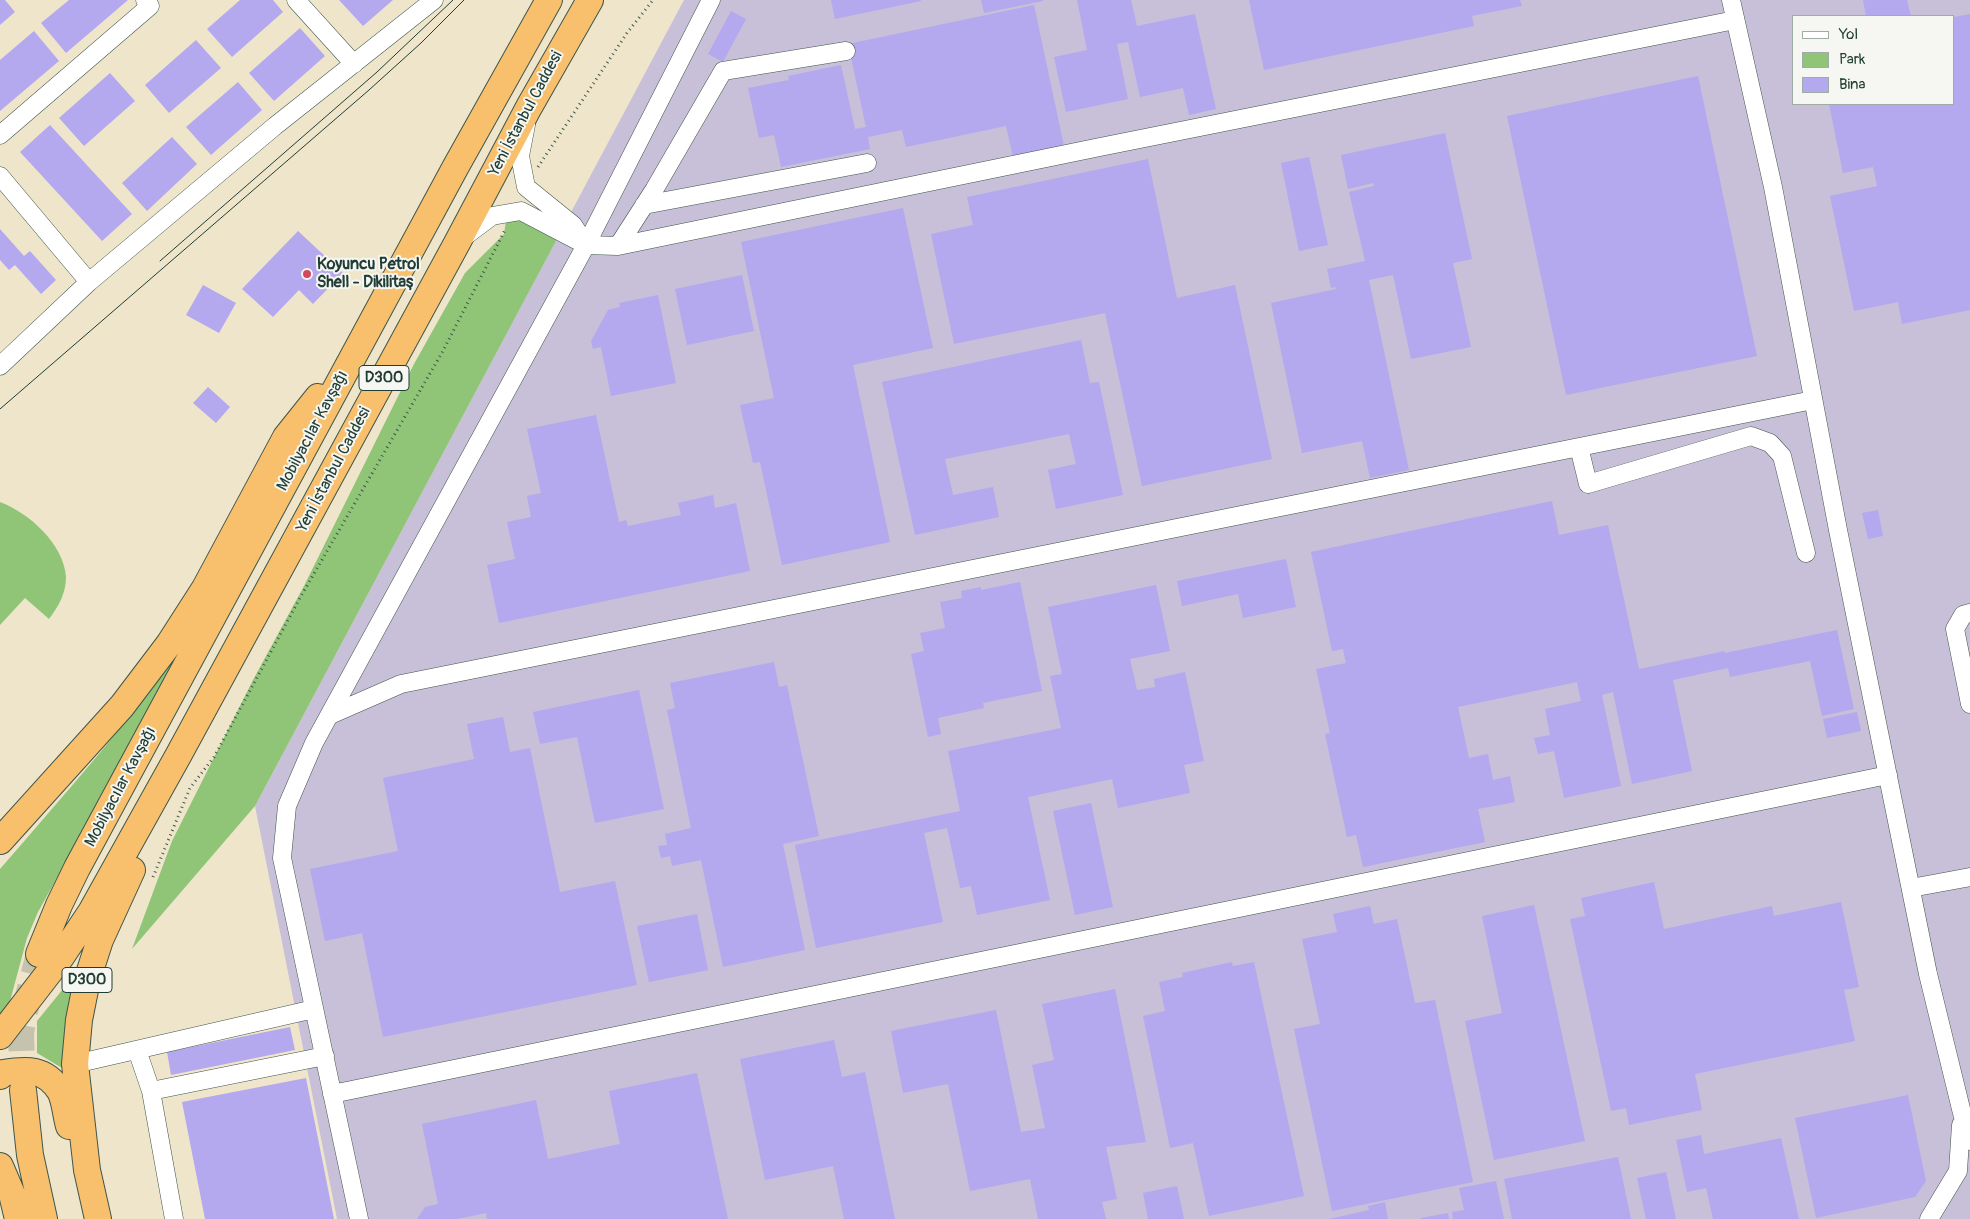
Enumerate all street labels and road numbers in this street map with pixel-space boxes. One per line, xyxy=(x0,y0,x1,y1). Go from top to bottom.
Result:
street label: Yeni İstanbul Caddesi xyxy=(485,48,567,180)
road number: D300 xyxy=(359,366,409,390)
street label: Mobilyacılar Kavşağı xyxy=(273,368,353,494)
street label: Yeni İstanbul Caddesi xyxy=(293,404,375,536)
street label: Mobilyacılar Kavşağı xyxy=(81,724,161,850)
road number: D300 xyxy=(62,968,112,992)

